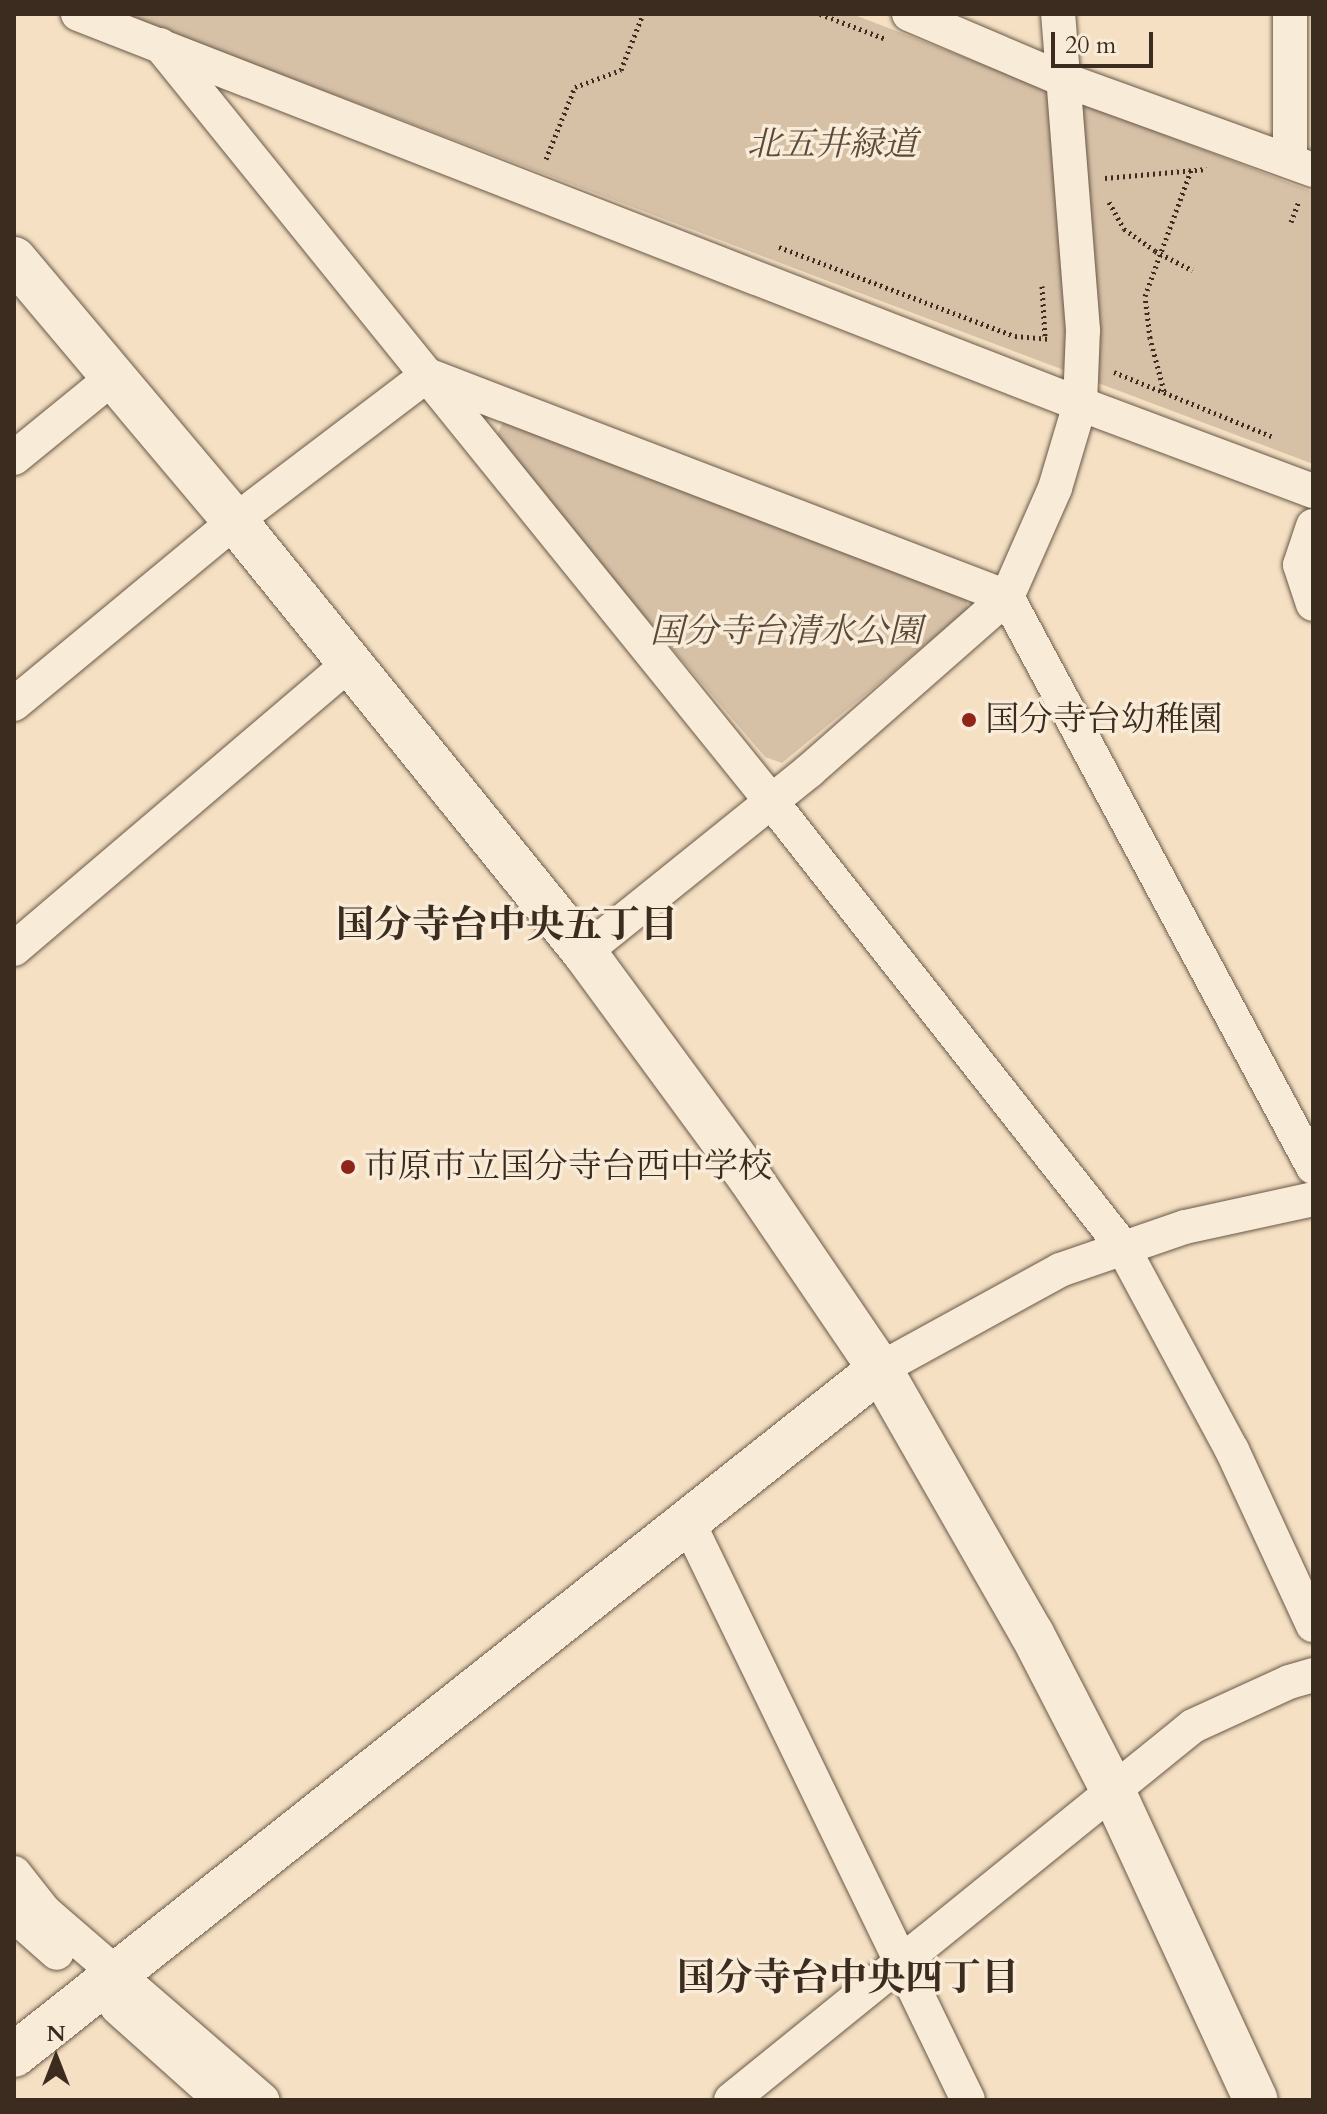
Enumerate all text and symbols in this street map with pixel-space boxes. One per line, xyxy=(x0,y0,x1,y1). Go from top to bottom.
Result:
scale bar xyxy=(1055,16,1157,66)
text: 20 m xyxy=(1065,29,1116,62)
park label: 北五井緑道 xyxy=(747,125,917,165)
park label: 国分寺台清水公園 xyxy=(650,612,922,652)
place label: 国分寺台幼稚園 xyxy=(985,700,1223,740)
marker: 国分寺台幼稚園 xyxy=(960,711,978,729)
district label: 国分寺台中央五丁目 xyxy=(336,903,678,949)
place label: 市原市立国分寺台西中学校 xyxy=(364,1147,772,1187)
marker: 市原市立国分寺台西中学校 xyxy=(339,1158,357,1176)
district label: 国分寺台中央四丁目 xyxy=(677,1956,1019,2002)
north arrow xyxy=(16,2018,96,2098)
text: N xyxy=(46,2019,66,2049)

